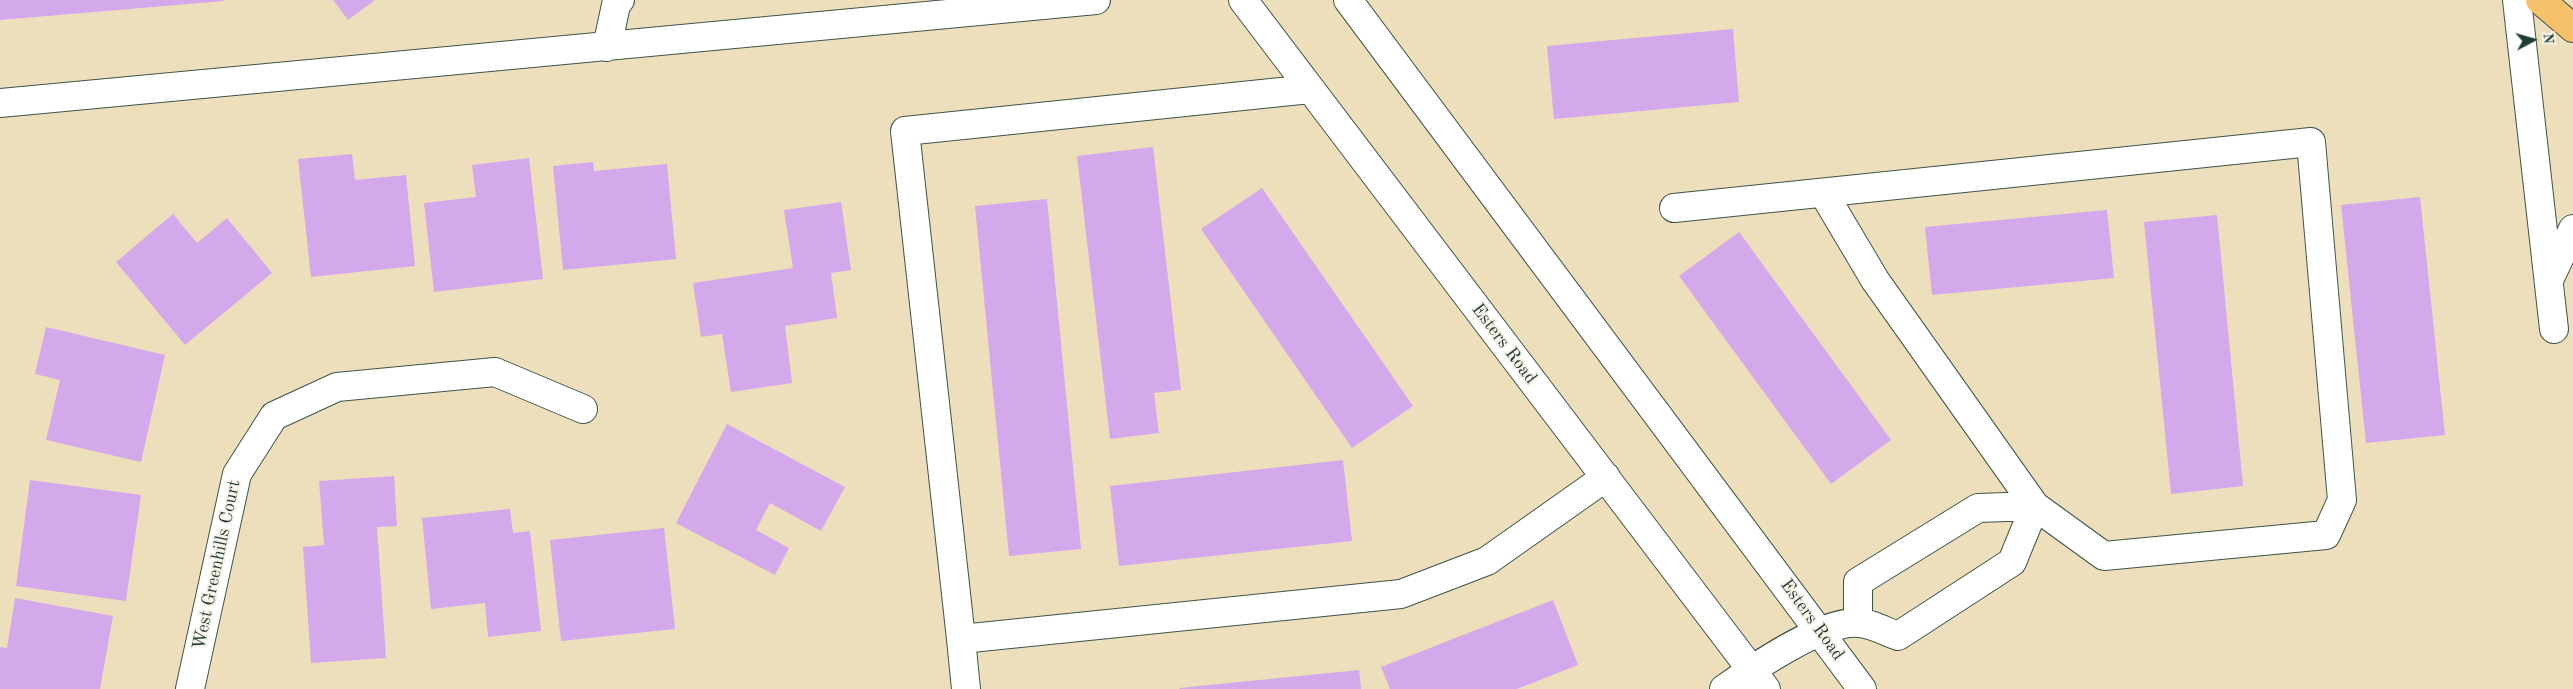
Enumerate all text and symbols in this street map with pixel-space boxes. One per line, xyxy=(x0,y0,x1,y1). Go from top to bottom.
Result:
north arrow xyxy=(2508,15,2558,65)
text: N xyxy=(2540,32,2555,44)
street label: Esters Road xyxy=(1467,300,1541,388)
street label: West Greenhills Court xyxy=(188,478,246,652)
street label: Esters Road xyxy=(1775,575,1849,665)

